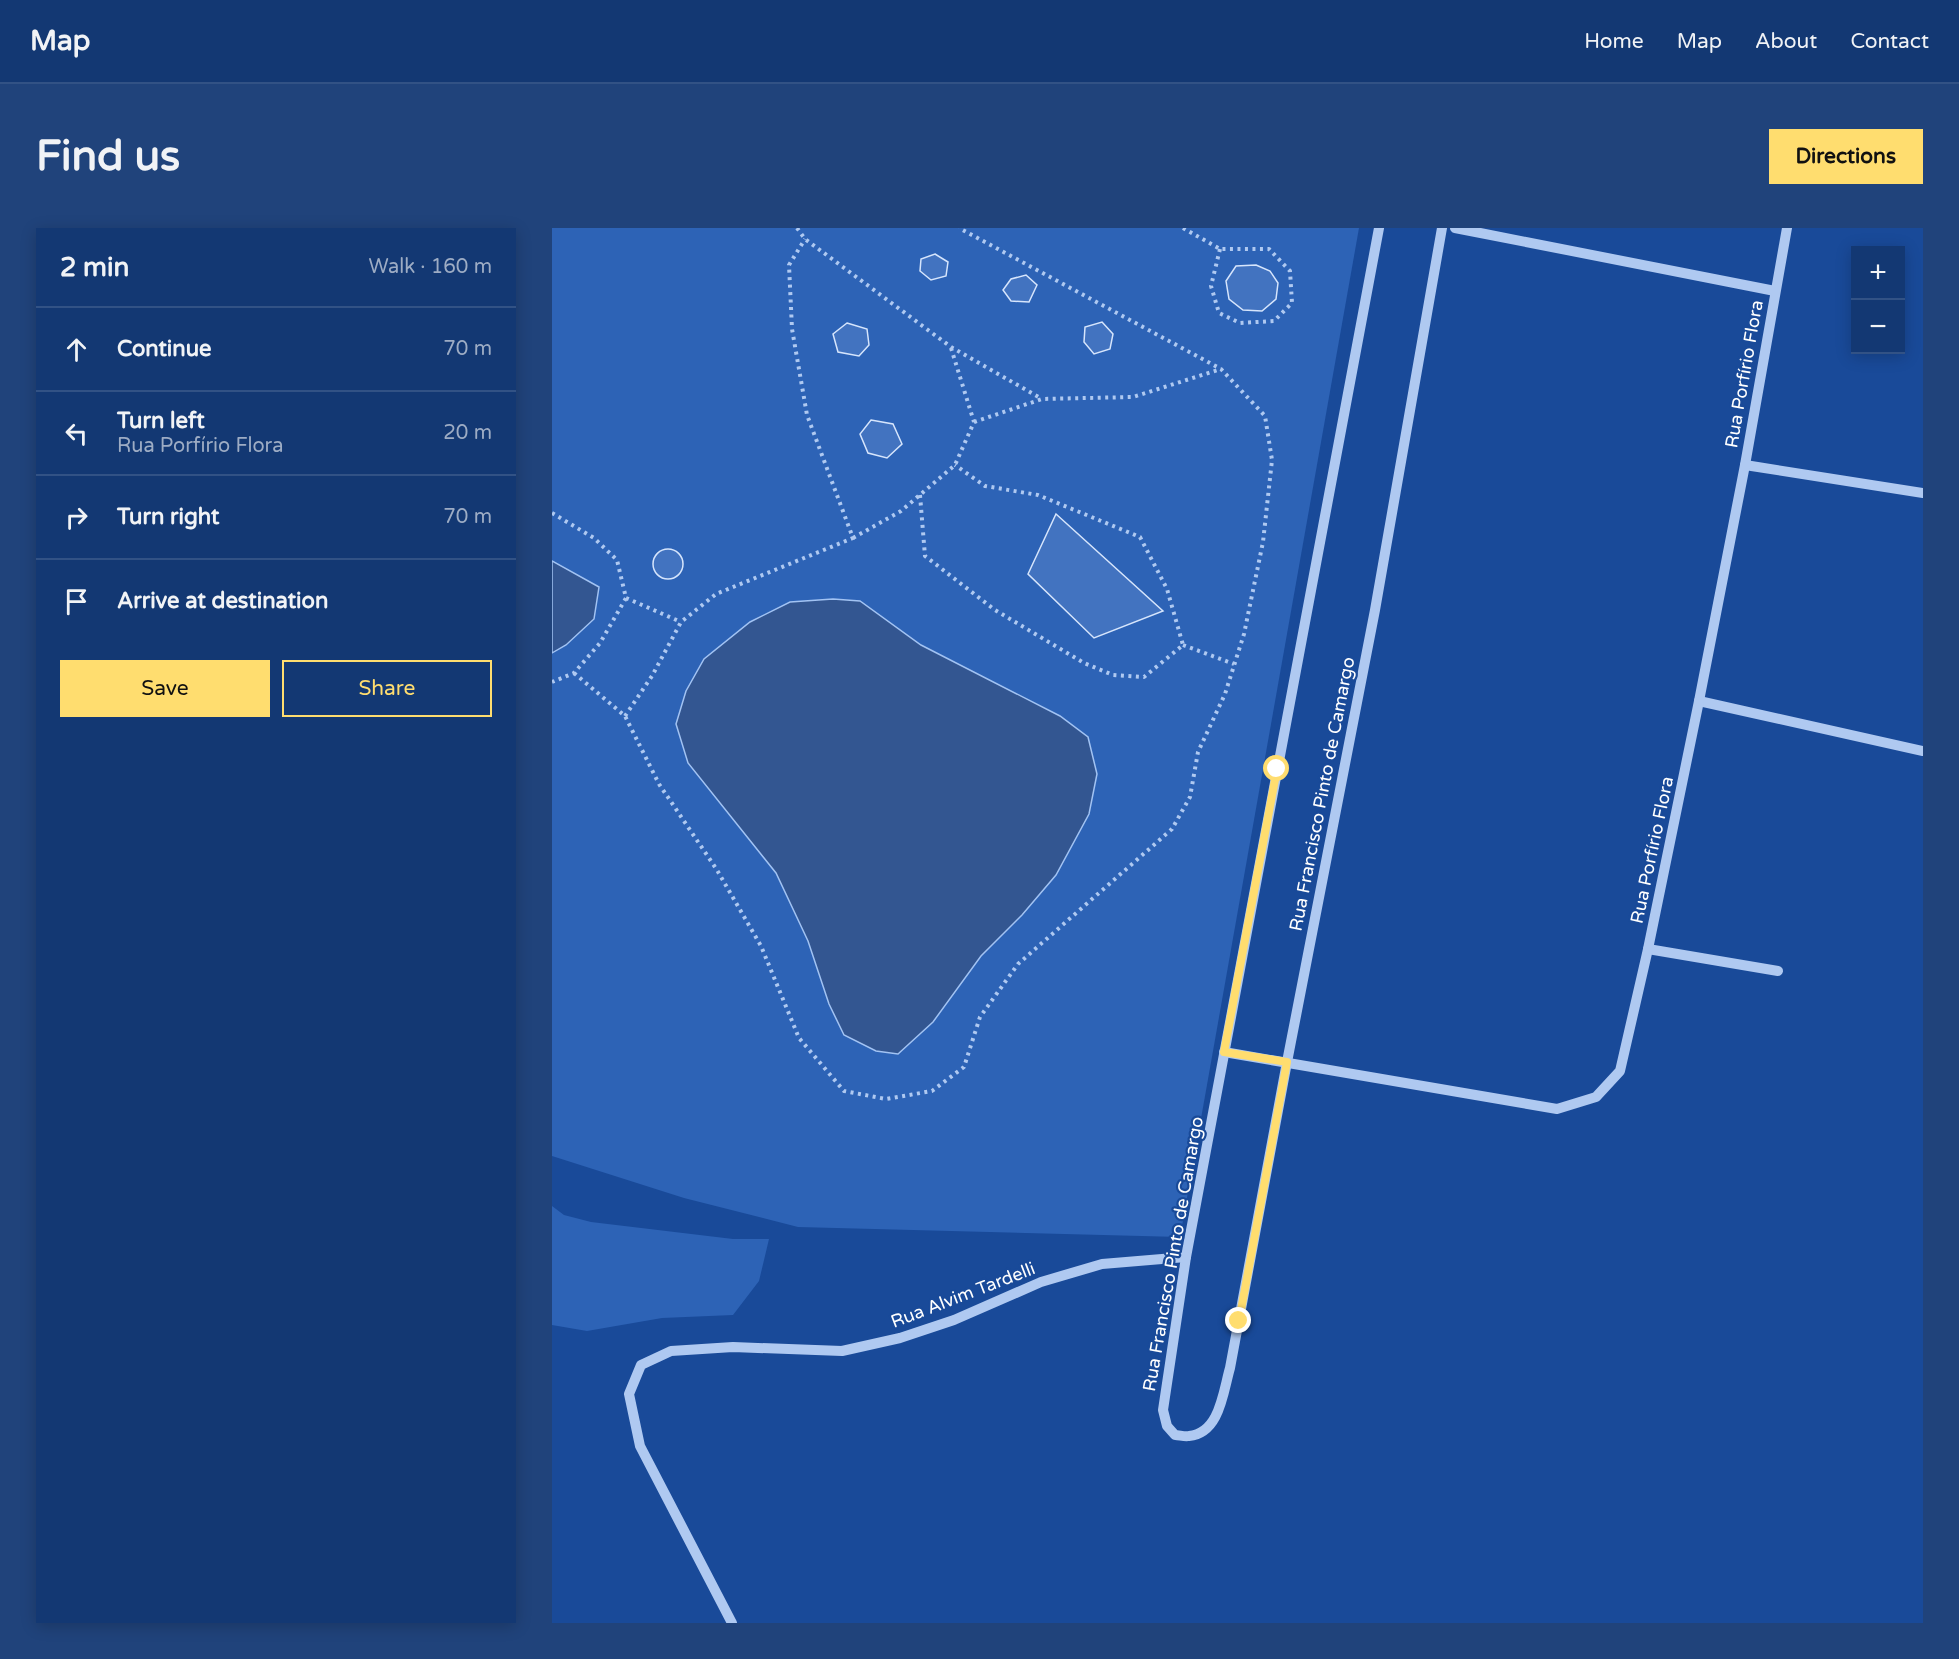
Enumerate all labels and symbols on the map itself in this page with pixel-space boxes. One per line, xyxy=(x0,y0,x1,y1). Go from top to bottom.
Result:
street label: Rua Porfírio Flora xyxy=(1720,298,1768,450)
street label: Rua Francisco Pinto de Camargo xyxy=(1285,655,1359,933)
route start xyxy=(1263,755,1289,781)
street label: Rua Porfírio Flora xyxy=(1626,774,1678,926)
street label: Rua Francisco Pinto de Camargo xyxy=(1138,1115,1208,1393)
street label: Rua Alvim Tardelli xyxy=(888,1257,1038,1333)
route end xyxy=(1225,1307,1251,1333)

